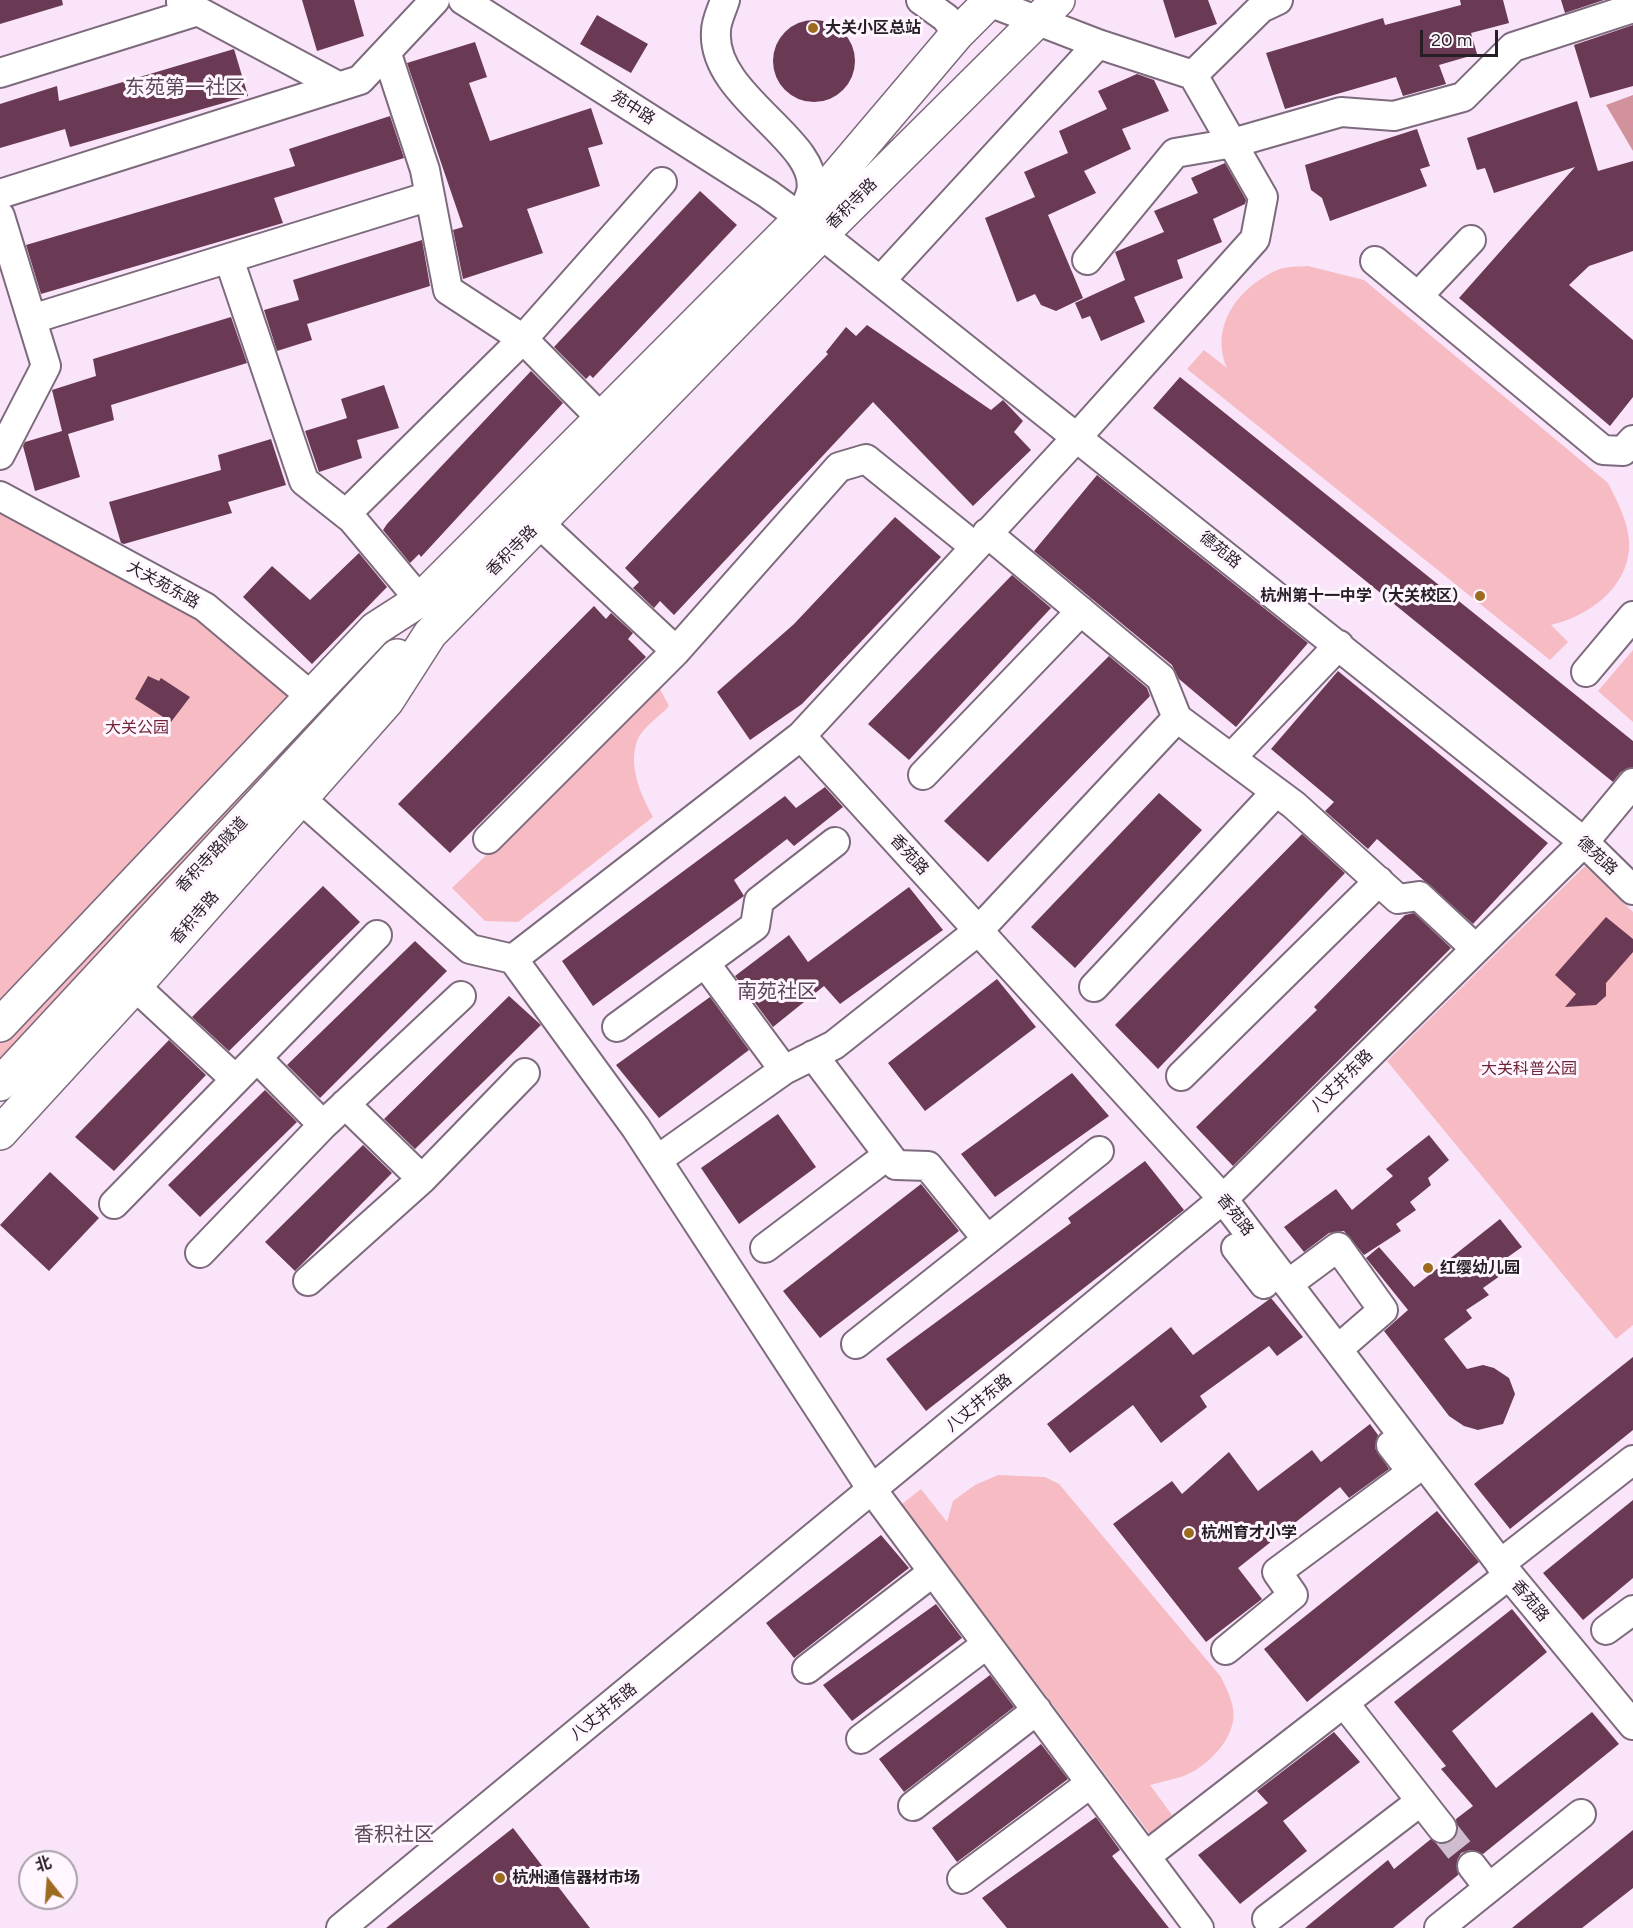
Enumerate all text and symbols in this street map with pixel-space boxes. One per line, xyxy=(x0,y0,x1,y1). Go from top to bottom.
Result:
place label: 大关小区总站 xyxy=(825,18,921,38)
scale bar xyxy=(1423,18,1501,56)
marker: 大关小区总站 xyxy=(806,21,820,35)
text: 20 m xyxy=(1431,29,1472,51)
district label: 东苑第一社区 xyxy=(125,76,245,100)
street label: 苑中路 xyxy=(608,87,658,129)
street label: 香积寺路 xyxy=(823,175,881,233)
street label: 香积寺路 xyxy=(483,522,541,580)
street label: 德苑路 xyxy=(1195,527,1245,573)
street label: 大关苑东路 xyxy=(123,557,203,613)
place label: 杭州第十一中学（大关校区） xyxy=(1260,586,1468,606)
marker: 杭州第十一中学（大关校区） xyxy=(1473,589,1487,603)
park label: 大关公园 xyxy=(105,718,169,738)
street label: 香积寺路隧道 xyxy=(172,813,252,897)
street label: 香苑路 xyxy=(886,831,932,879)
street label: 德苑路 xyxy=(1573,833,1621,879)
street label: 香积寺路 xyxy=(167,888,223,948)
district label: 南苑社区 xyxy=(737,980,817,1004)
street label: 八丈井东路 xyxy=(1307,1046,1377,1116)
park label: 大关科普公园 xyxy=(1481,1059,1577,1079)
street label: 香苑路 xyxy=(1213,1190,1257,1240)
place label: 红缨幼儿园 xyxy=(1440,1258,1520,1278)
marker: 红缨幼儿园 xyxy=(1421,1261,1435,1275)
street label: 八丈井东路 xyxy=(942,1370,1016,1436)
place label: 杭州育才小学 xyxy=(1201,1523,1297,1543)
marker: 杭州育才小学 xyxy=(1182,1526,1196,1540)
street label: 香苑路 xyxy=(1507,1576,1553,1626)
street label: 八丈井东路 xyxy=(567,1679,641,1745)
district label: 香积社区 xyxy=(354,1823,434,1847)
north arrow xyxy=(18,1850,78,1910)
text: 北 xyxy=(33,1853,54,1876)
place label: 杭州通信器材市场 xyxy=(512,1868,640,1888)
marker: 杭州通信器材市场 xyxy=(493,1871,507,1885)

